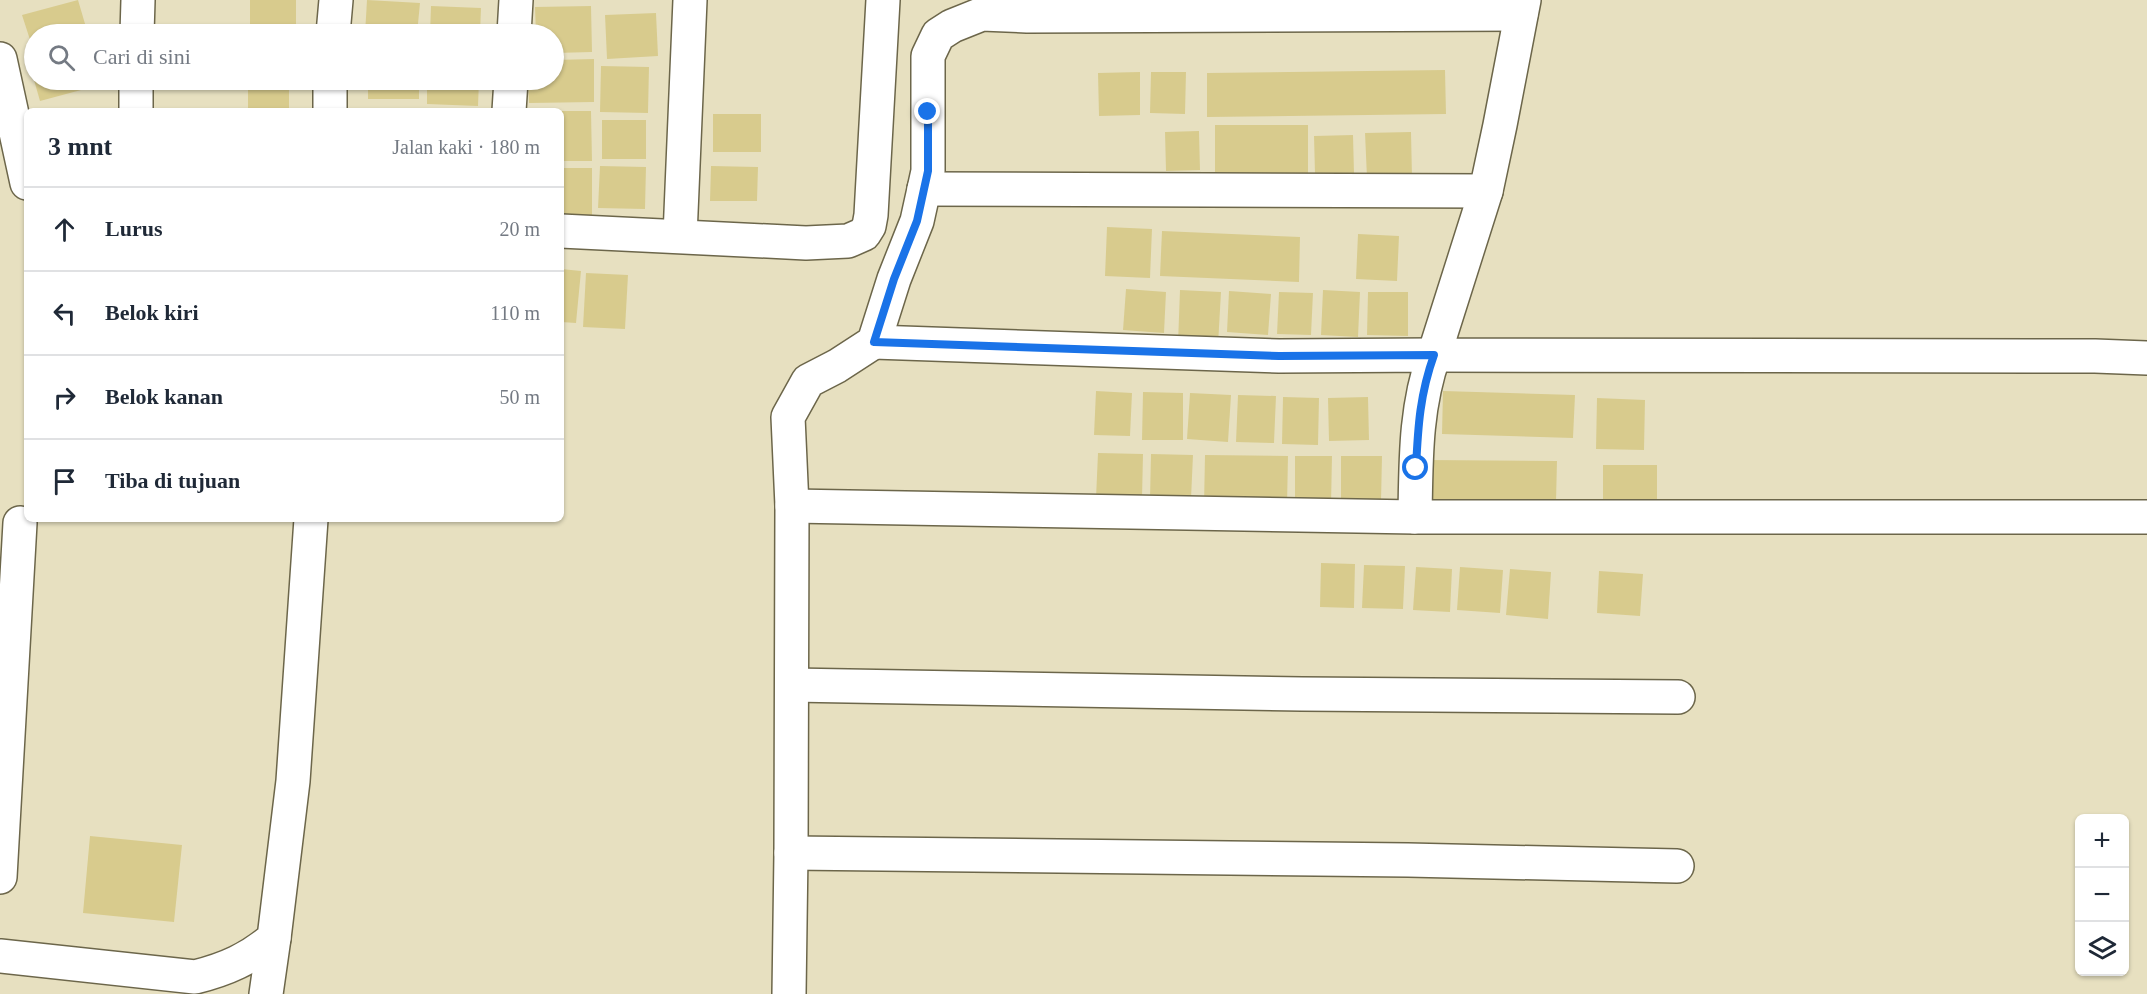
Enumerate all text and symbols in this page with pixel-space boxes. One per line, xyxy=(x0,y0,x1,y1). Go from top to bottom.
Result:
search box xyxy=(24,24,564,90)
icon: search xyxy=(45,41,78,74)
text: Cari di sini xyxy=(93,44,191,69)
route end xyxy=(914,98,940,124)
text: 3 mnt xyxy=(48,132,112,161)
text: Jalan kaki · 180 m xyxy=(392,136,540,158)
icon: ahead xyxy=(48,213,81,246)
text: Lurus xyxy=(105,216,162,241)
text: 20 m xyxy=(499,218,540,240)
icon: left xyxy=(48,297,81,330)
text: Belok kiri xyxy=(105,300,199,325)
text: 110 m xyxy=(490,302,540,324)
icon: right xyxy=(48,381,81,414)
text: Belok kanan xyxy=(105,384,223,409)
text: 50 m xyxy=(499,386,540,408)
route start xyxy=(1402,454,1428,480)
icon: arrive xyxy=(48,465,81,498)
text: Tiba di tujuan xyxy=(105,468,240,493)
map controls xyxy=(2075,814,2129,976)
button: + xyxy=(2075,814,2129,868)
button: − xyxy=(2075,868,2129,922)
button: layers xyxy=(2075,922,2129,976)

